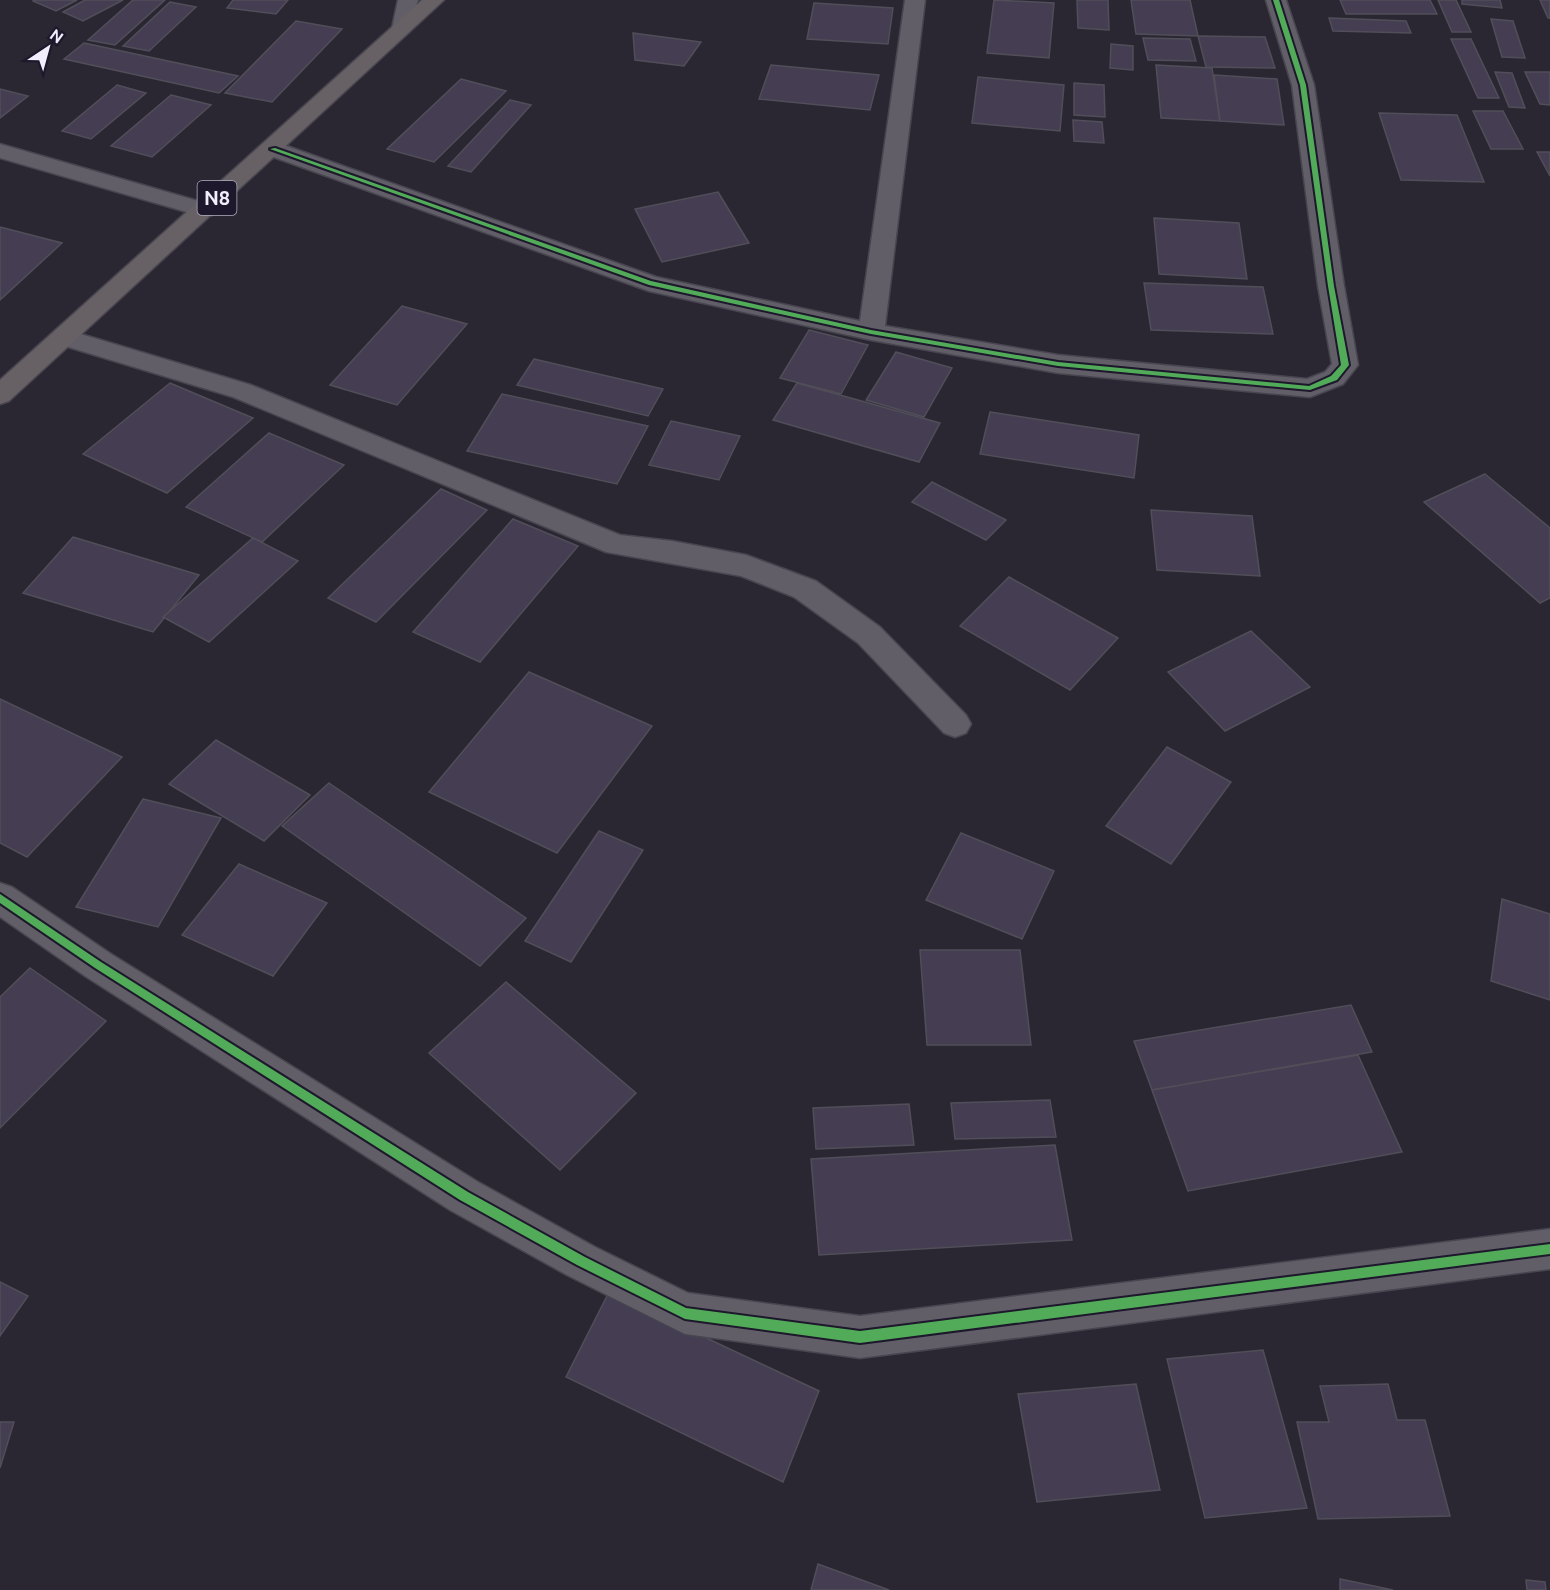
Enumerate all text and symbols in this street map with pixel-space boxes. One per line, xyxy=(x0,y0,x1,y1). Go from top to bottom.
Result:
north arrow xyxy=(18,18,78,78)
text: N xyxy=(47,25,67,47)
road number: N8 xyxy=(198,181,236,215)

